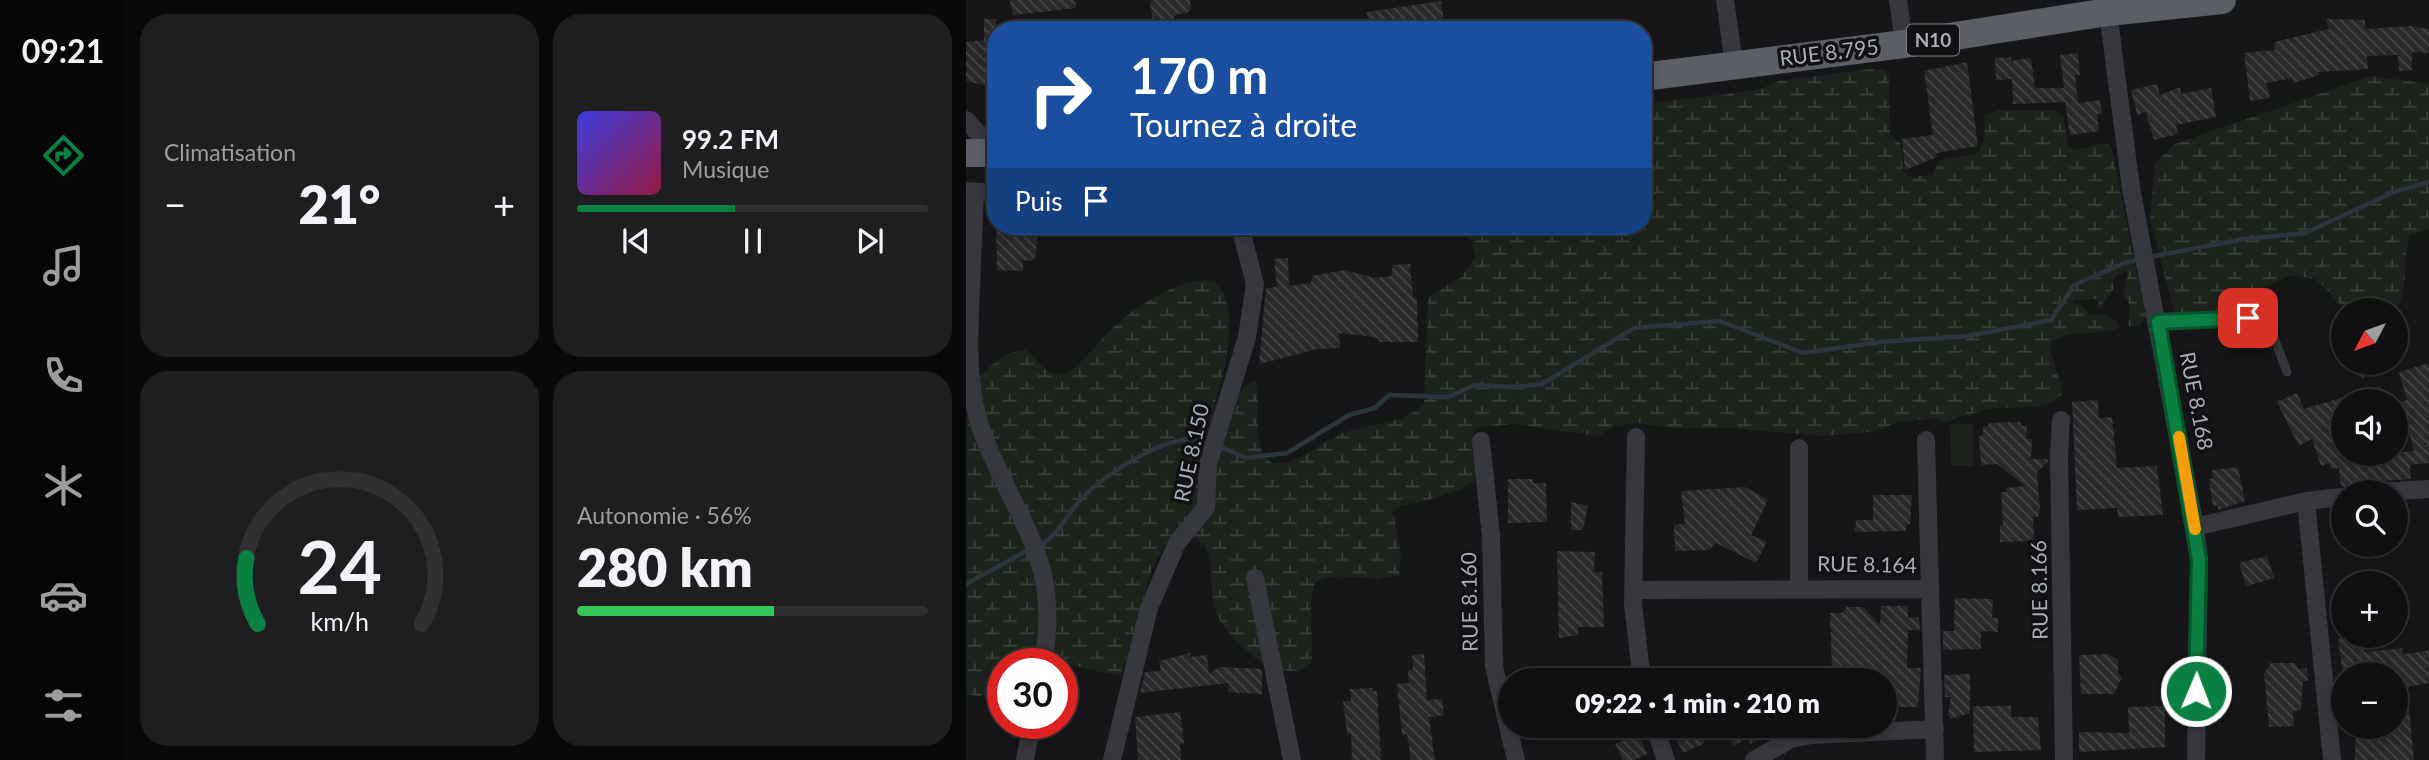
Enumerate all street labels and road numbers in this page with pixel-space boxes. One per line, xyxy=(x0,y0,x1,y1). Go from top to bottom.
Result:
road number: N10 xyxy=(1907,24,1959,56)
street label: RUE 8.795 xyxy=(1778,33,1880,70)
street label: RUE 8.168 xyxy=(2176,349,2219,452)
street label: RUE 8.150 xyxy=(1168,401,1213,504)
street label: RUE 8.166 xyxy=(2025,540,2052,640)
street label: RUE 8.164 xyxy=(1817,550,1917,577)
street label: RUE 8.160 xyxy=(1455,552,1482,652)

